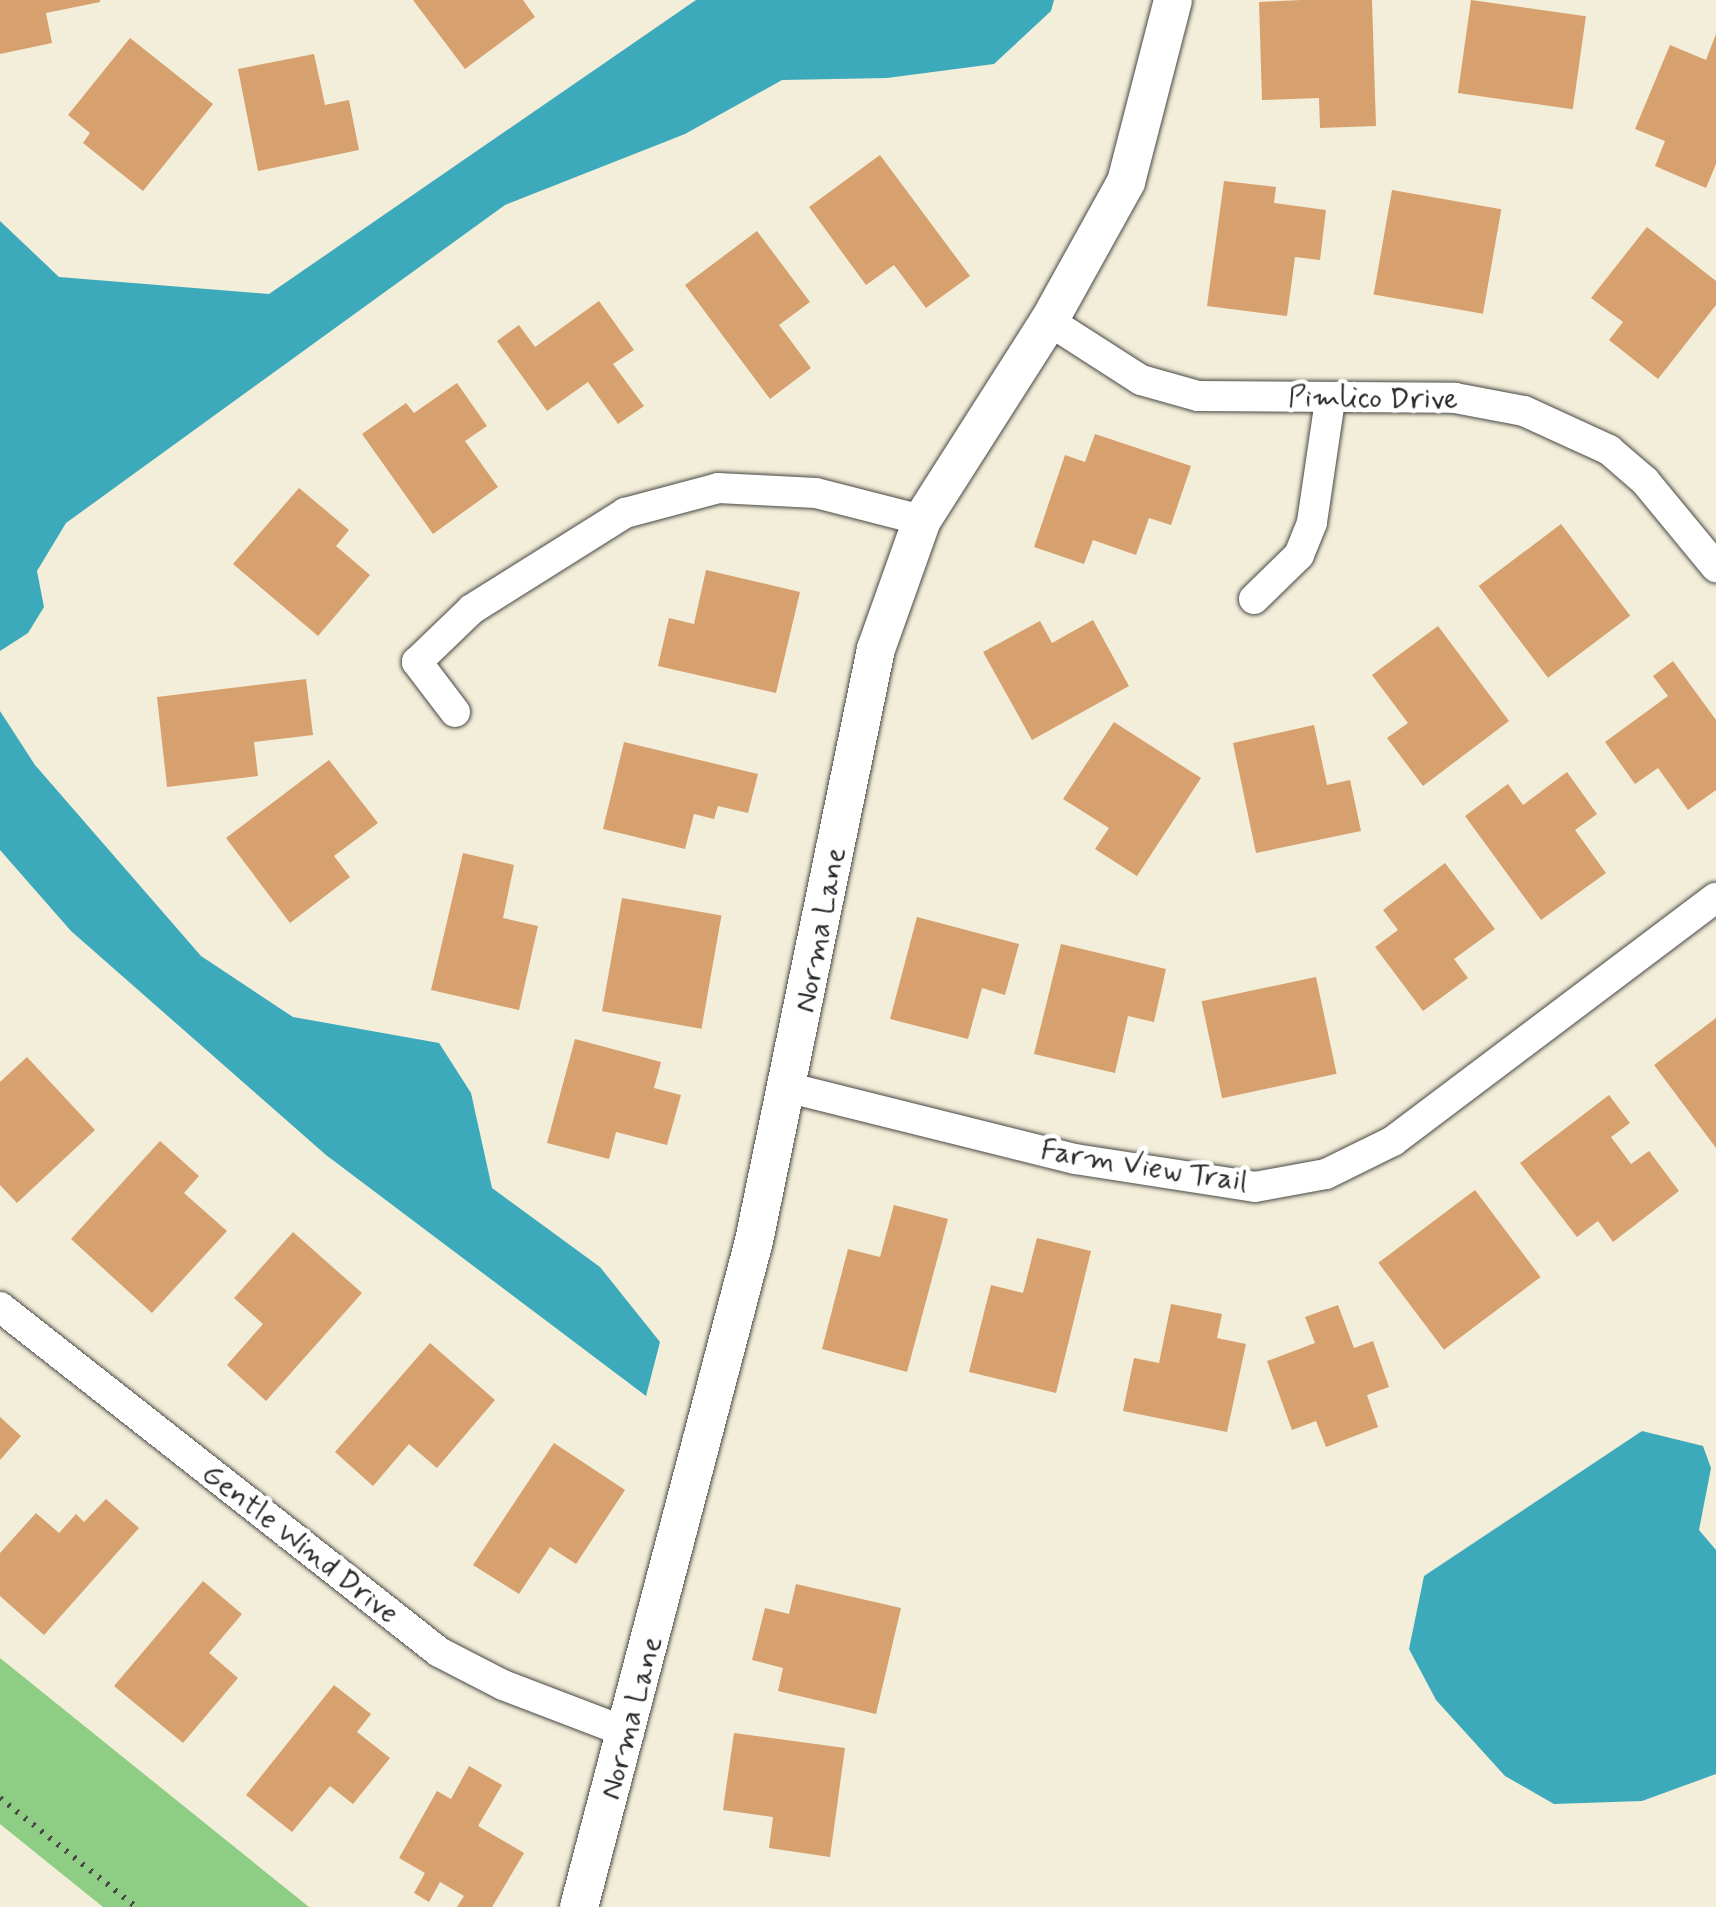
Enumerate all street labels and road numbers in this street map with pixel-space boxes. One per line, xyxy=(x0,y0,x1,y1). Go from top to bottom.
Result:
street label: Pimlico Drive xyxy=(1289,380,1457,418)
street label: Norma Lane xyxy=(788,846,854,1014)
street label: Farm View Trail xyxy=(1040,1133,1248,1201)
street label: Gentle Wind Drive xyxy=(196,1457,404,1631)
street label: Norma Lane xyxy=(593,1634,671,1802)

